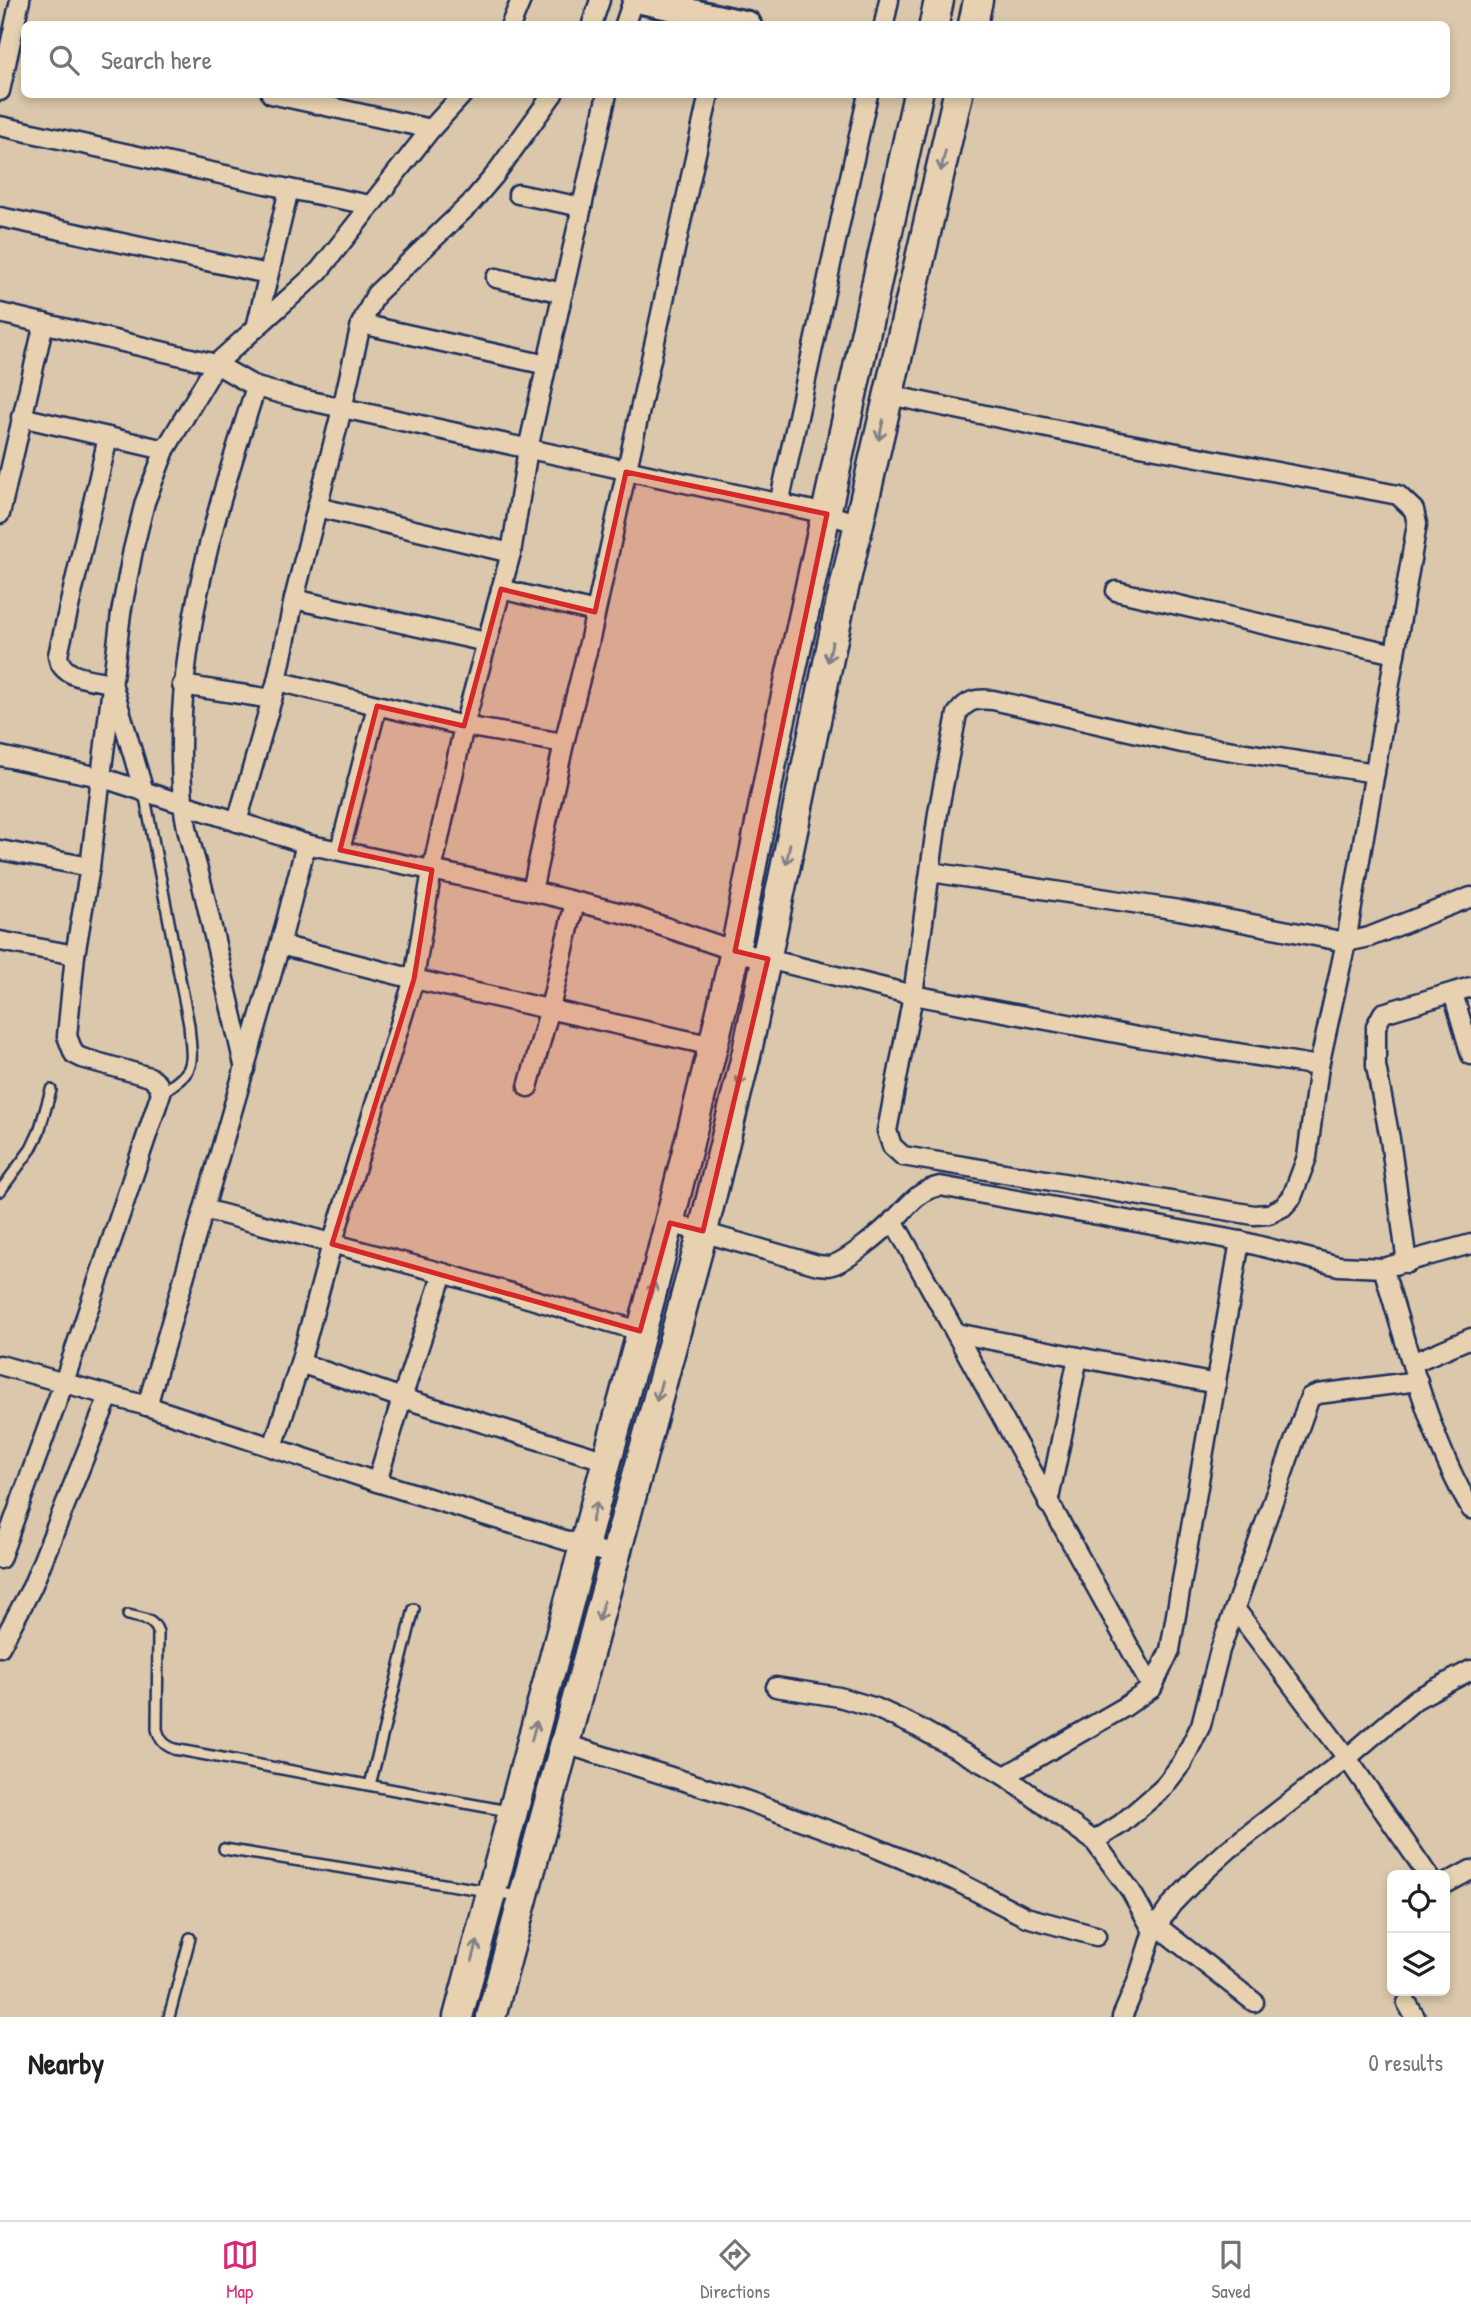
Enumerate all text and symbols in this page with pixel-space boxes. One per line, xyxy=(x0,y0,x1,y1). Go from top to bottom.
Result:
search box xyxy=(21,21,1450,98)
icon: search xyxy=(45,41,83,79)
text: Search here xyxy=(101,42,212,77)
one-way arrow xyxy=(936,149,949,172)
one-way arrow xyxy=(874,418,887,441)
one-way arrow xyxy=(823,640,837,663)
one-way arrow xyxy=(781,842,795,865)
one-way arrow xyxy=(734,1064,747,1087)
one-way arrow xyxy=(646,1281,659,1304)
one-way arrow xyxy=(652,1379,665,1402)
one-way arrow xyxy=(588,1501,601,1523)
one-way arrow xyxy=(594,1599,607,1622)
one-way arrow xyxy=(528,1720,541,1743)
map controls xyxy=(1387,1870,1450,1996)
button: locate xyxy=(1387,1870,1450,1933)
button: layers xyxy=(1387,1933,1450,1996)
one-way arrow xyxy=(470,1940,483,1962)
text: Nearby xyxy=(28,2043,104,2083)
text: 0 results xyxy=(1368,2047,1443,2078)
tab: Map xyxy=(221,2236,259,2304)
tab: Directions xyxy=(700,2236,770,2304)
tab: Saved xyxy=(1212,2236,1250,2304)

